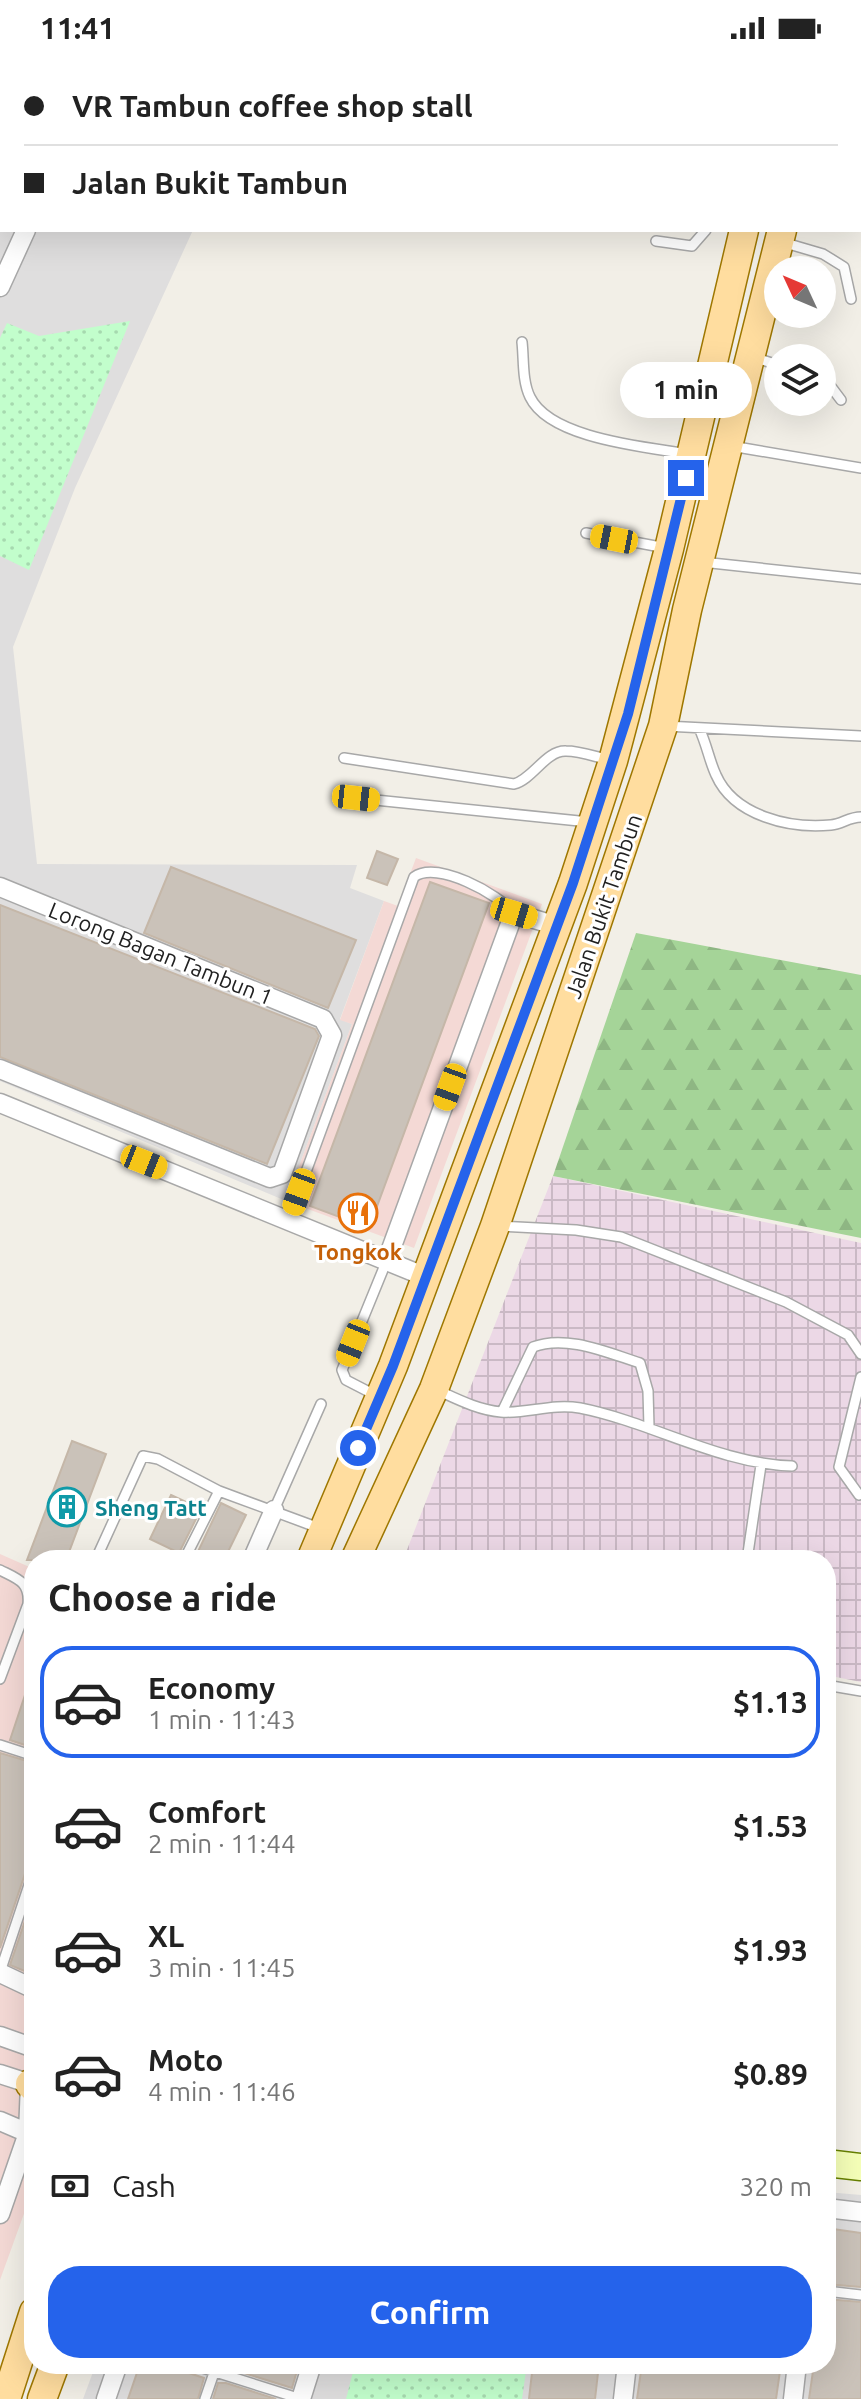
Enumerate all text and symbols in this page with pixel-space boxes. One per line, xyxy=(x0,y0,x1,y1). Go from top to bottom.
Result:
text: 11:41 xyxy=(40,11,115,45)
text: VR Tambun coffee shop stall xyxy=(72,89,473,123)
text: Jalan Bukit Tambun xyxy=(72,166,348,200)
north arrow xyxy=(764,256,836,328)
map controls xyxy=(764,256,836,416)
button: layers xyxy=(764,344,836,416)
callout: 1 min xyxy=(620,362,752,418)
text: 1 min xyxy=(653,375,719,404)
route end xyxy=(668,460,704,496)
car xyxy=(588,523,640,555)
car xyxy=(331,784,381,812)
street label: Jalan Bukit Tambun xyxy=(560,811,646,1001)
car xyxy=(488,895,540,931)
street label: Lorong Bagan Tambun 1 xyxy=(45,897,277,1009)
car xyxy=(431,1060,469,1114)
car xyxy=(117,1142,171,1182)
car xyxy=(280,1165,318,1219)
restaurant icon: Tongkok xyxy=(337,1192,379,1234)
place label: Tongkok xyxy=(314,1239,403,1264)
car xyxy=(333,1316,373,1370)
route start xyxy=(340,1430,376,1466)
building icon: Sheng Tatt xyxy=(46,1486,88,1528)
place label: Sheng Tatt xyxy=(95,1495,207,1520)
text: Choose a ride xyxy=(48,1577,277,1618)
icon: car xyxy=(52,1666,124,1738)
text: Economy xyxy=(148,1671,275,1705)
text: $1.13 xyxy=(733,1685,808,1719)
text: 1 min · 11:43 xyxy=(148,1705,296,1734)
icon: car xyxy=(52,1790,124,1862)
text: Comfort xyxy=(148,1795,266,1829)
text: $1.53 xyxy=(733,1809,808,1843)
text: 2 min · 11:44 xyxy=(148,1829,296,1858)
icon: car xyxy=(52,1914,124,1986)
text: XL xyxy=(148,1919,184,1953)
text: $1.93 xyxy=(733,1933,808,1967)
text: 3 min · 11:45 xyxy=(148,1953,296,1982)
icon: car xyxy=(52,2038,124,2110)
text: Moto xyxy=(148,2043,223,2077)
text: $0.89 xyxy=(733,2057,808,2091)
text: 4 min · 11:46 xyxy=(148,2077,296,2106)
icon: cash xyxy=(48,2164,92,2208)
text: Cash xyxy=(112,2169,176,2203)
text: 320 m xyxy=(740,2172,812,2201)
button: Confirm xyxy=(48,2266,812,2358)

